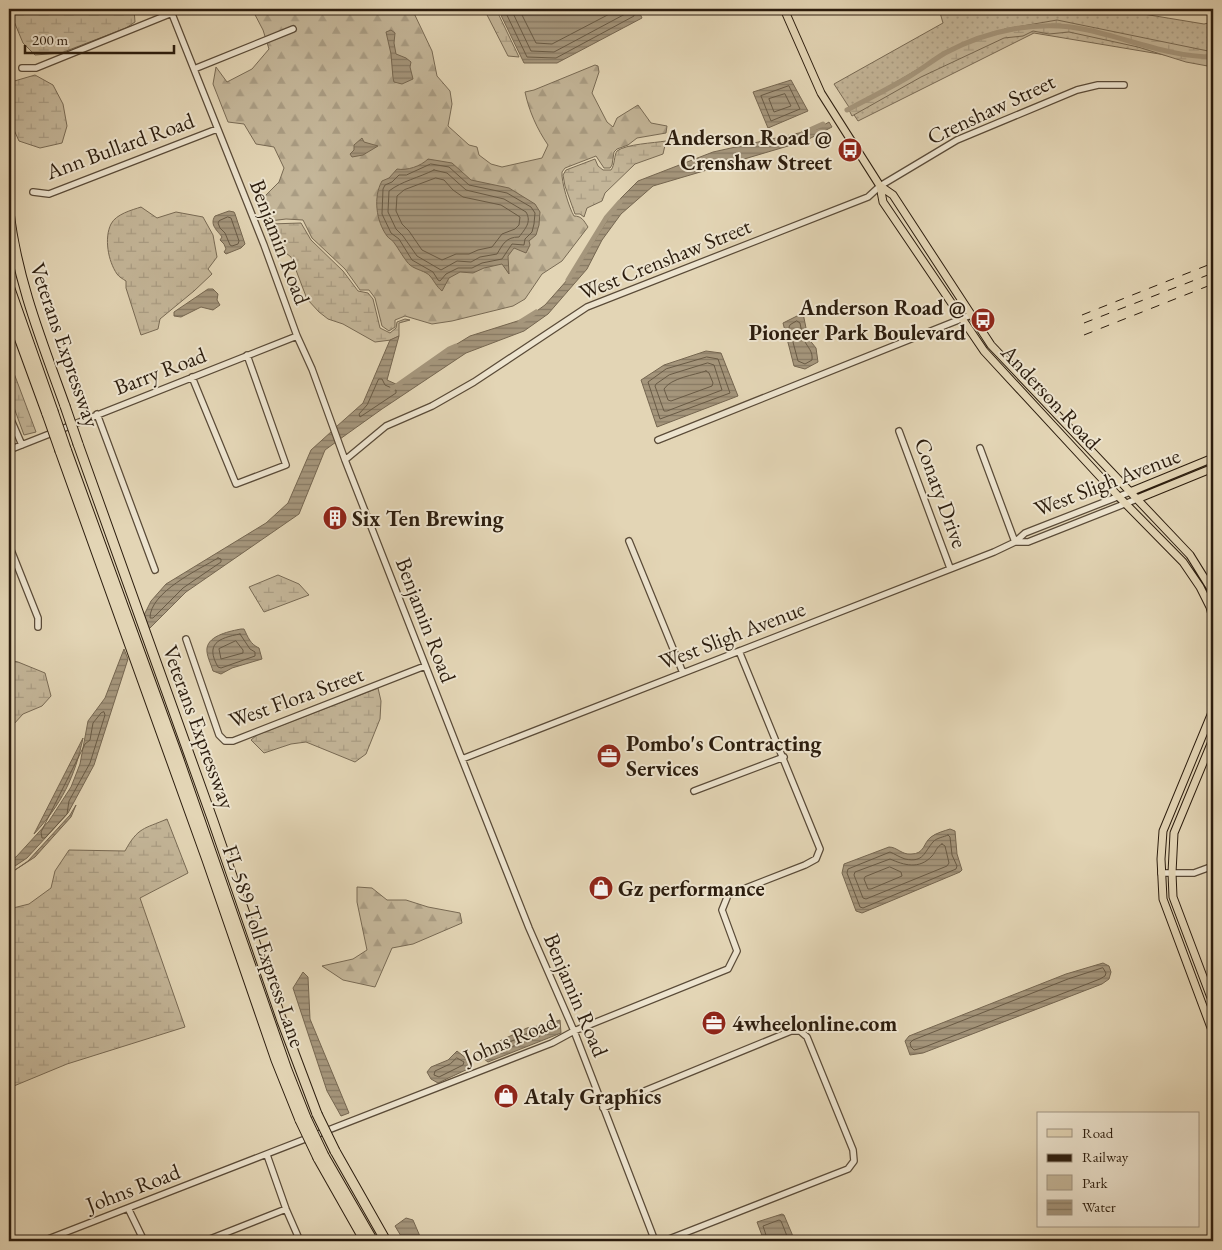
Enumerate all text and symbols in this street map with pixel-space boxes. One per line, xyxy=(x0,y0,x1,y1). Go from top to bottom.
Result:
scale bar xyxy=(25,22,174,54)
text: 200 m xyxy=(32,30,69,49)
street label: Crenshaw Street xyxy=(922,67,1060,151)
street label: Ann Bullard Road xyxy=(41,105,199,187)
place label: Anderson Road @ Crenshaw Street xyxy=(664,123,833,177)
bus stop icon: Anderson Road @ Crenshaw Street xyxy=(837,137,863,163)
street label: Benjamin Road xyxy=(243,175,317,309)
street label: West Crenshaw Street xyxy=(575,211,755,307)
street label: Veterans Expressway xyxy=(23,259,107,432)
place label: Anderson Road @ Pioneer Park Boulevard xyxy=(749,293,966,347)
bus stop icon: Anderson Road @ Pioneer Park Boulevard xyxy=(970,307,996,333)
street label: Anderson Road xyxy=(994,337,1108,457)
street label: Barry Road xyxy=(110,340,211,402)
street label: Conaty Drive xyxy=(908,434,974,552)
street label: West Sligh Avenue xyxy=(1030,441,1185,523)
place label: Six Ten Brewing xyxy=(352,504,505,533)
building icon: Six Ten Brewing xyxy=(322,505,348,531)
street label: Benjamin Road xyxy=(389,553,463,687)
street label: West Sligh Avenue xyxy=(655,594,810,676)
street label: Veterans Expressway xyxy=(156,641,242,813)
street label: West Flora Street xyxy=(225,659,367,735)
place label: Pombo's Contracting Services xyxy=(626,729,823,783)
office icon: Pombo's Contracting Services xyxy=(596,743,622,769)
street label: FL 589 Toll Express Lane xyxy=(216,841,312,1051)
place label: Gz performance xyxy=(618,874,765,903)
shop icon: Gz performance xyxy=(588,875,614,901)
street label: Benjamin Road xyxy=(537,929,615,1062)
street label: Johns Road xyxy=(457,1006,562,1072)
place label: 4wheelonline.com xyxy=(732,1009,897,1038)
office icon: 4wheelonline.com xyxy=(701,1010,727,1036)
place label: Ataly Graphics xyxy=(523,1082,661,1111)
shop icon: Ataly Graphics xyxy=(493,1083,519,1109)
legend xyxy=(1037,1112,1200,1228)
text: Road xyxy=(1082,1123,1114,1142)
text: Railway xyxy=(1082,1147,1129,1166)
street label: Johns Road xyxy=(80,1156,185,1220)
text: Park xyxy=(1082,1173,1109,1192)
text: Water xyxy=(1082,1197,1116,1216)

